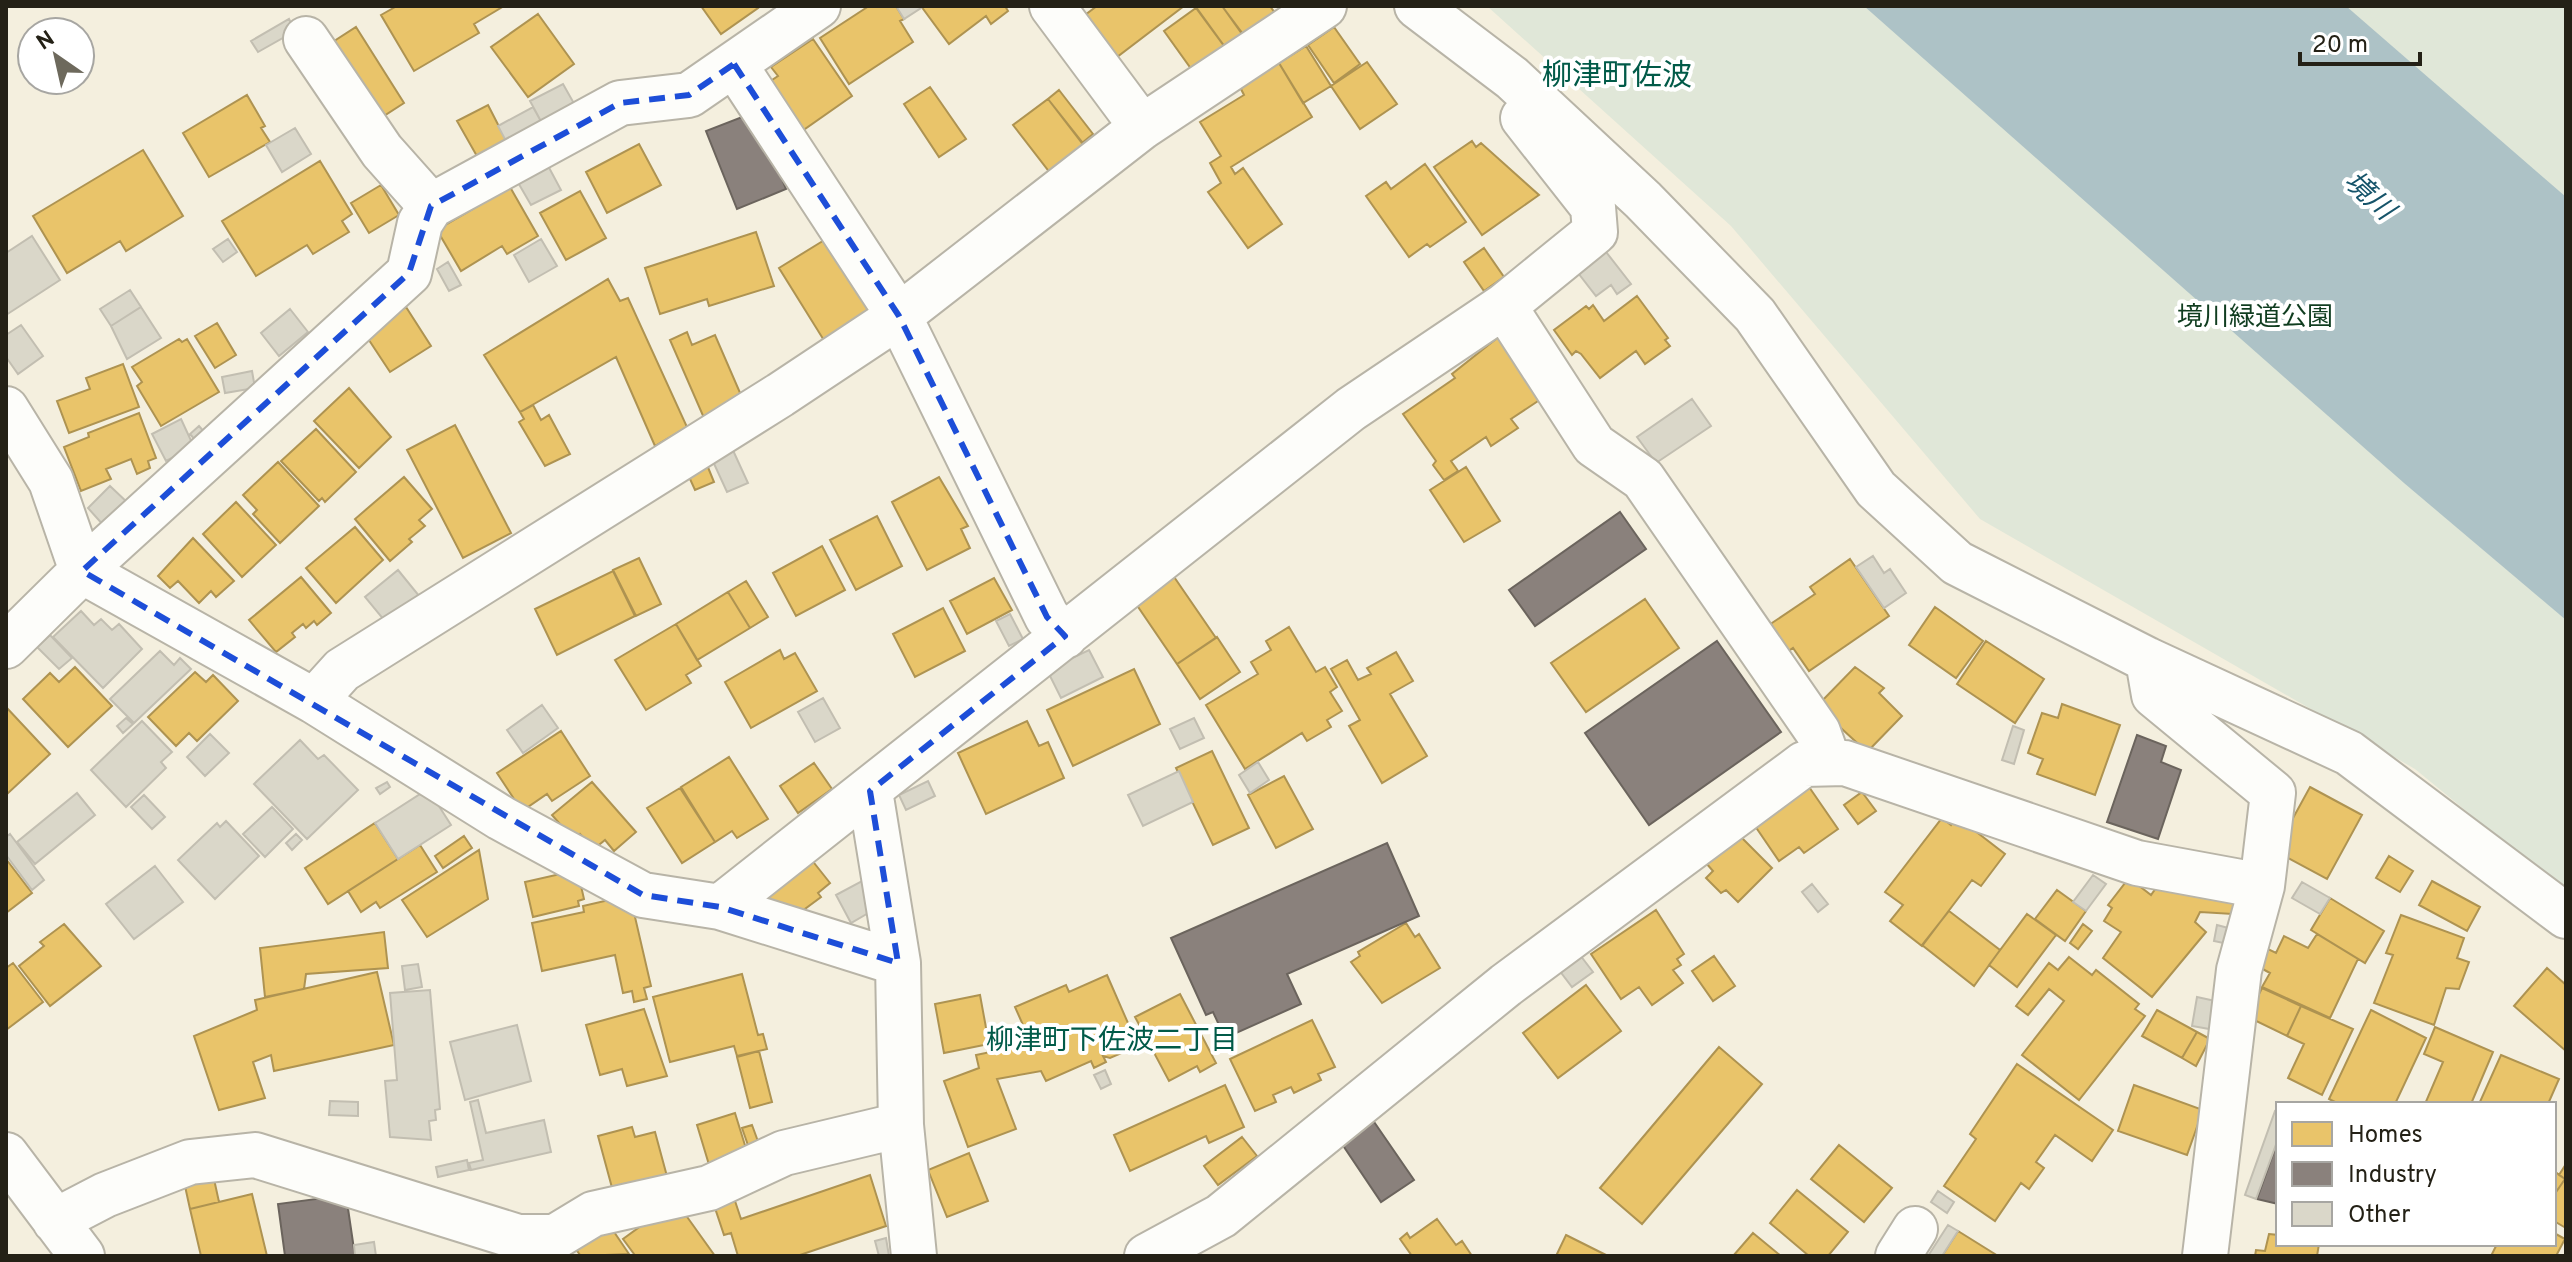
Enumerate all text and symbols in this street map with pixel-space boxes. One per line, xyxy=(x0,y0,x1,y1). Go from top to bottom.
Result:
north arrow xyxy=(16,16,96,96)
scale bar xyxy=(2300,16,2420,66)
text: N xyxy=(32,26,60,57)
text: 20 m xyxy=(2312,31,2368,61)
district label: 柳津町佐波 xyxy=(1542,59,1692,96)
water label: 境川 xyxy=(2335,165,2403,231)
park label: 境川緑道公園 xyxy=(2177,302,2333,335)
district label: 柳津町下佐波二丁目 xyxy=(986,1024,1238,1060)
legend xyxy=(2276,1102,2556,1246)
text: Homes xyxy=(2348,1121,2423,1151)
text: Industry xyxy=(2348,1161,2437,1191)
text: Other xyxy=(2348,1201,2410,1231)

